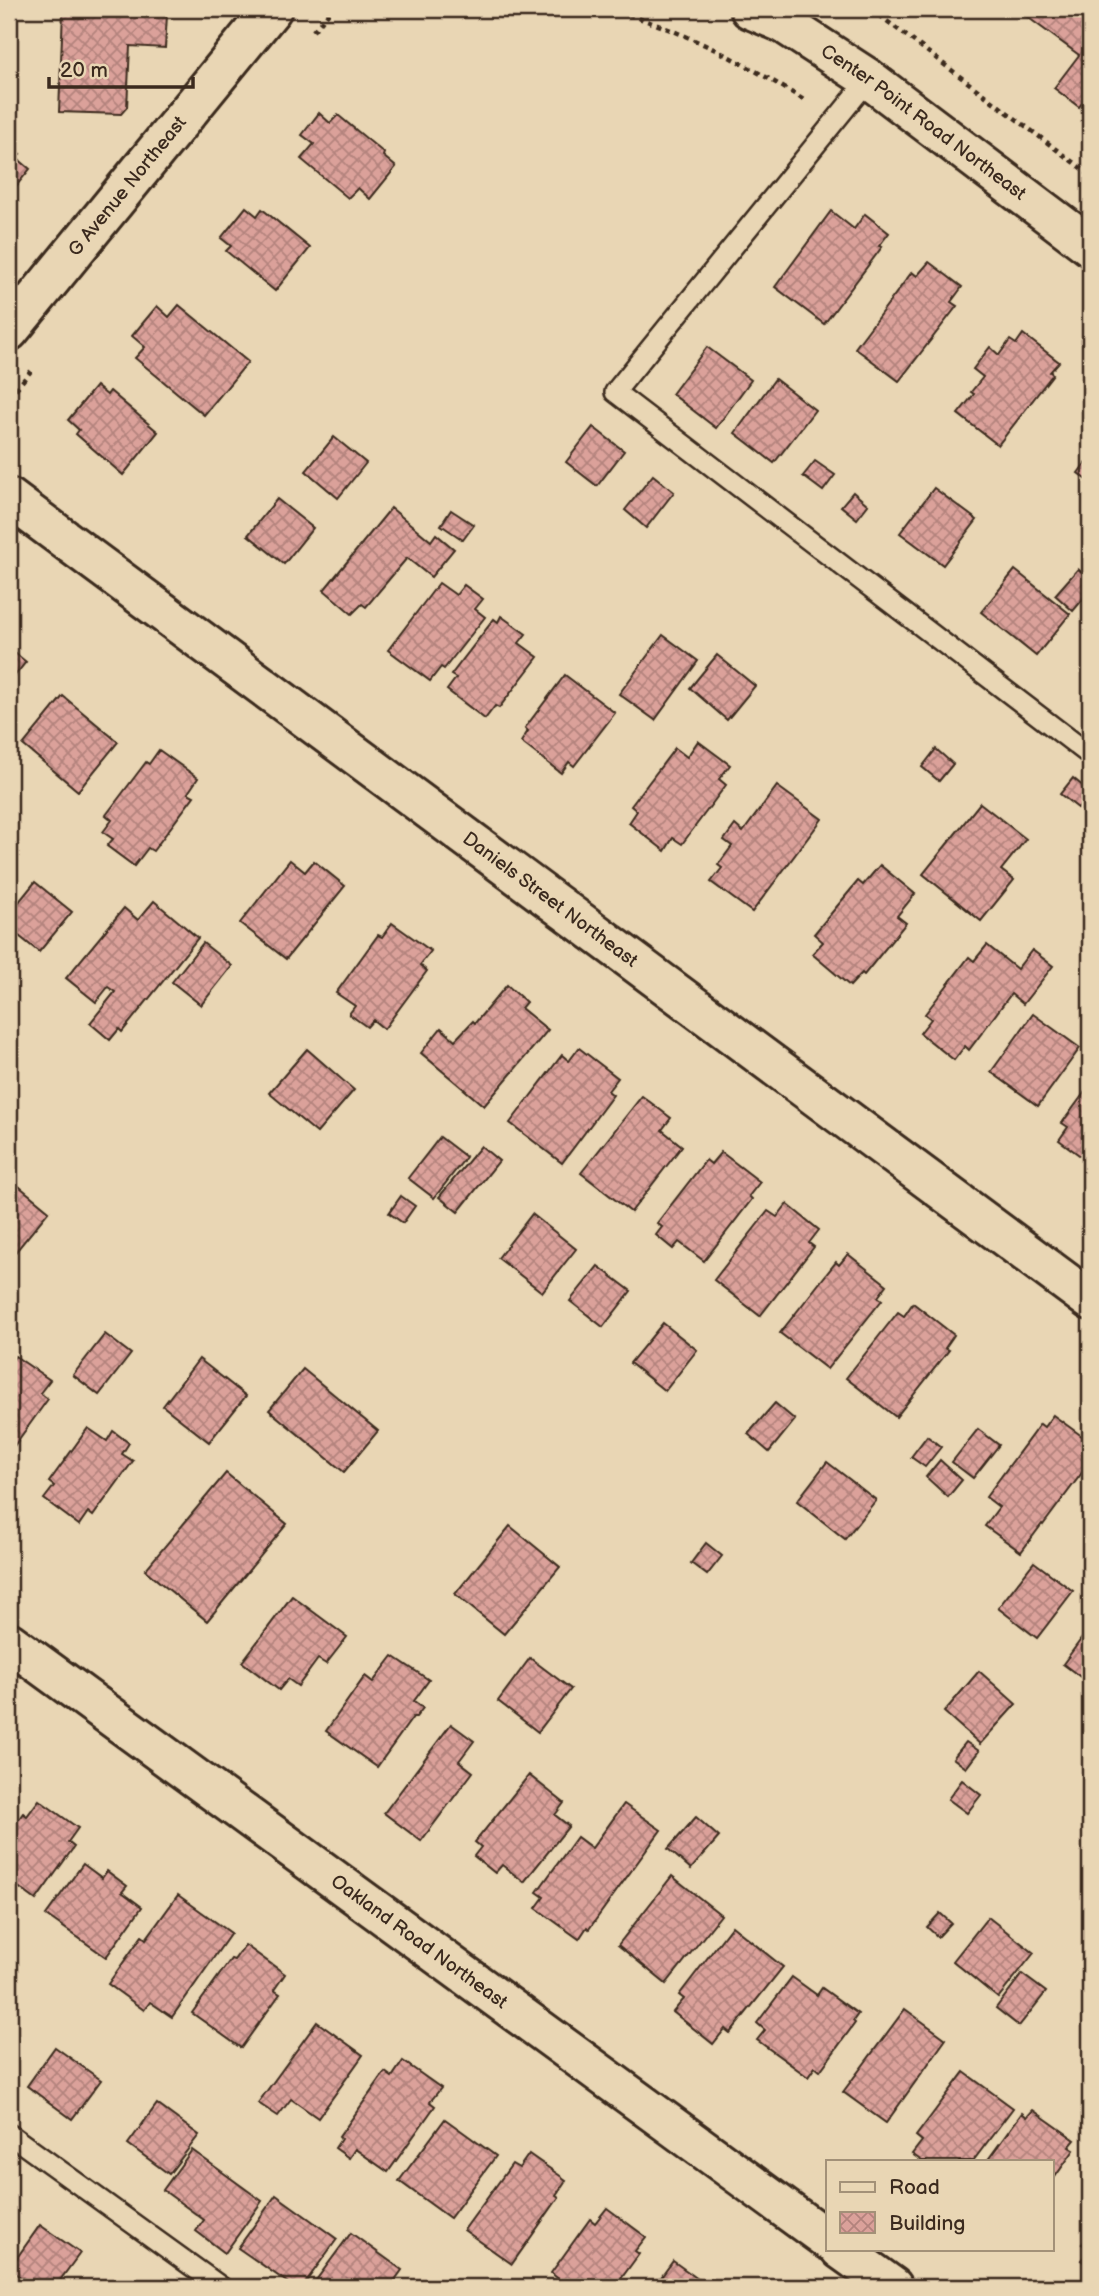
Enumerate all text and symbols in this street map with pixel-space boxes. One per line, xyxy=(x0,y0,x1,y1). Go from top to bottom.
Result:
street label: Center Point Road Northeast xyxy=(817,39,1031,205)
scale bar xyxy=(49,46,192,90)
text: 20 m xyxy=(60,58,108,83)
street label: G Avenue Northeast xyxy=(63,111,191,261)
street label: Daniels Street Northeast xyxy=(458,827,643,972)
street label: Oakland Road Northeast xyxy=(327,1870,512,2014)
legend xyxy=(826,2160,1054,2250)
text: Road xyxy=(889,2175,940,2200)
text: Building xyxy=(889,2211,965,2236)

